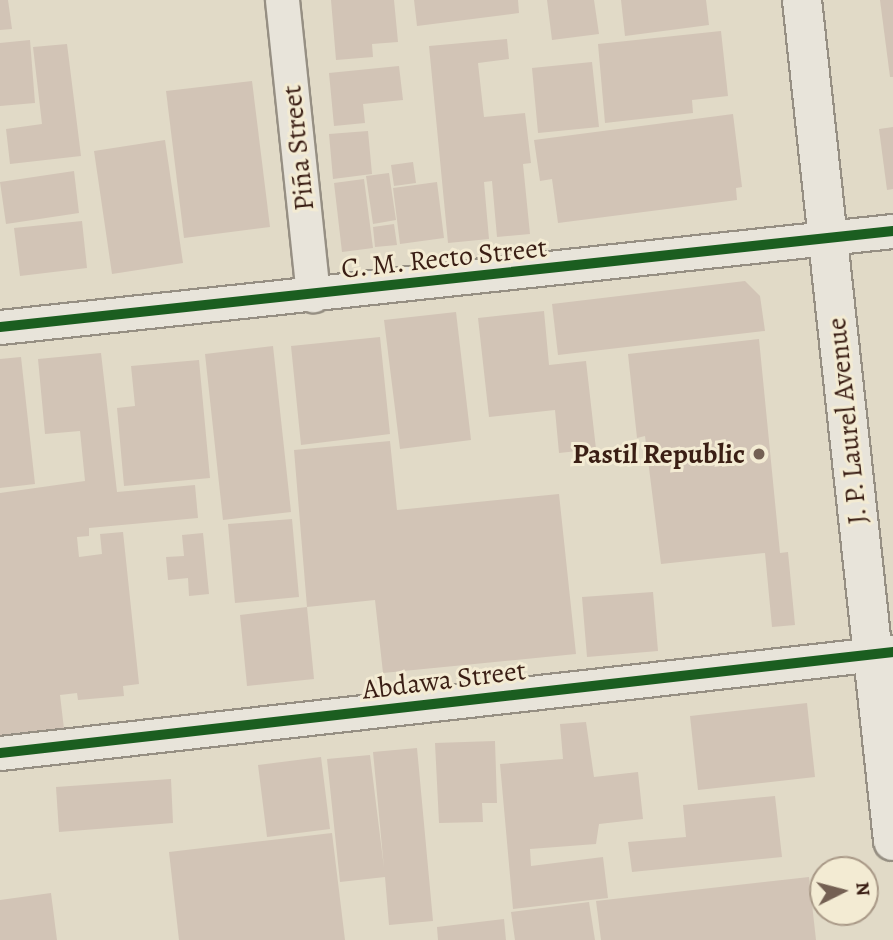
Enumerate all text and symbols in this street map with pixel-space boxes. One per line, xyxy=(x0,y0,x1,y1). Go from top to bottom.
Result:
street label: Piña Street xyxy=(275,83,321,213)
street label: C. M. Recto Street xyxy=(339,230,549,286)
street label: J. P. Laurel Avenue xyxy=(819,316,875,526)
place label: Pastil Republic xyxy=(572,437,745,471)
marker: Pastil Republic xyxy=(751,446,767,462)
street label: Abdawa Street xyxy=(360,653,528,707)
north arrow xyxy=(809,856,879,926)
text: N xyxy=(849,881,877,897)

